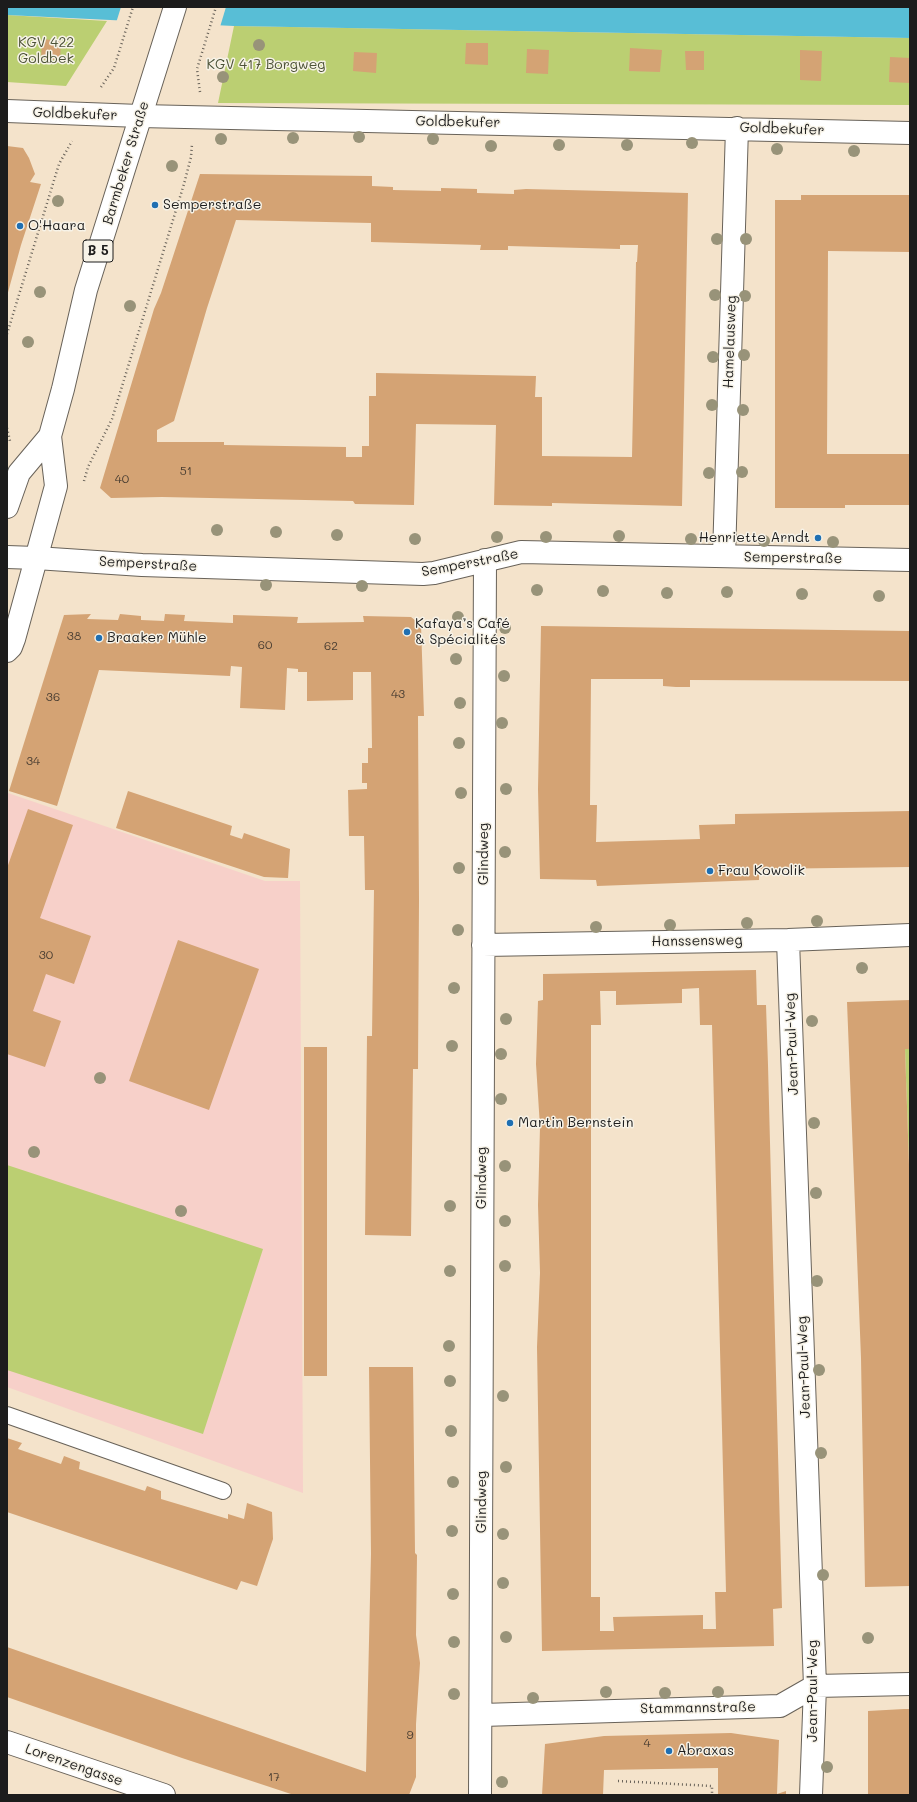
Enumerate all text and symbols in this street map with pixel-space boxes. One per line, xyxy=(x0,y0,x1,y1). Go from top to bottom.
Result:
park label: KGV 422 Goldbek xyxy=(18,35,74,68)
park label: KGV 417 Borgweg xyxy=(207,57,325,73)
street label: Barmbeker Straße xyxy=(99,99,153,227)
street label: Goldbekufer xyxy=(32,104,118,124)
street label: Goldbekufer xyxy=(415,113,501,131)
street label: Goldbekufer xyxy=(739,119,825,139)
place label: Semperstraße xyxy=(163,197,261,213)
marker: Semperstraße xyxy=(150,200,160,210)
place label: O'Haara xyxy=(28,218,85,234)
marker: O'Haara xyxy=(15,221,25,231)
road number: B 5 xyxy=(83,240,113,262)
street label: Hamelausweg xyxy=(720,295,740,389)
house number: 51 xyxy=(180,464,192,478)
house number: 40 xyxy=(115,472,129,486)
place label: Henriette Arndt xyxy=(699,530,810,546)
marker: Henriette Arndt xyxy=(813,533,823,543)
street label: Semperstraße xyxy=(420,545,520,581)
street label: Semperstraße xyxy=(744,549,842,567)
street label: Semperstraße xyxy=(98,553,198,575)
place label: Kafaya’s Café & Spécialités xyxy=(415,616,510,648)
marker: Kafaya’s Café & Spécialités xyxy=(402,627,412,637)
house number: 38 xyxy=(67,629,81,643)
place label: Braaker Mühle xyxy=(107,630,207,646)
marker: Braaker Mühle xyxy=(94,633,104,643)
house number: 60 xyxy=(258,638,272,652)
house number: 62 xyxy=(324,639,338,653)
house number: 43 xyxy=(391,687,405,701)
house number: 36 xyxy=(46,690,60,704)
house number: 34 xyxy=(26,754,40,768)
street label: Glindweg xyxy=(476,823,492,885)
place label: Frau Kowolik xyxy=(718,863,805,879)
marker: Frau Kowolik xyxy=(705,866,715,876)
street label: Hanssensweg xyxy=(651,932,743,950)
house number: 30 xyxy=(39,948,53,962)
street label: Jean-Paul-Weg xyxy=(782,993,802,1095)
place label: Martin Bernstein xyxy=(518,1115,633,1131)
marker: Martin Bernstein xyxy=(505,1118,515,1128)
street label: Glindweg xyxy=(474,1147,490,1209)
street label: Jean-Paul-Weg xyxy=(794,1316,814,1418)
street label: Glindweg xyxy=(474,1471,490,1533)
street label: Jean-Paul-Weg xyxy=(805,1640,821,1742)
street label: Stammannstraße xyxy=(640,1699,756,1717)
house number: 9 xyxy=(406,1728,414,1742)
house number: 4 xyxy=(643,1736,651,1750)
street label: Lorenzengasse xyxy=(23,1740,125,1790)
place label: Abraxas xyxy=(677,1743,734,1759)
marker: Abraxas xyxy=(664,1746,674,1756)
house number: 17 xyxy=(268,1770,280,1784)

